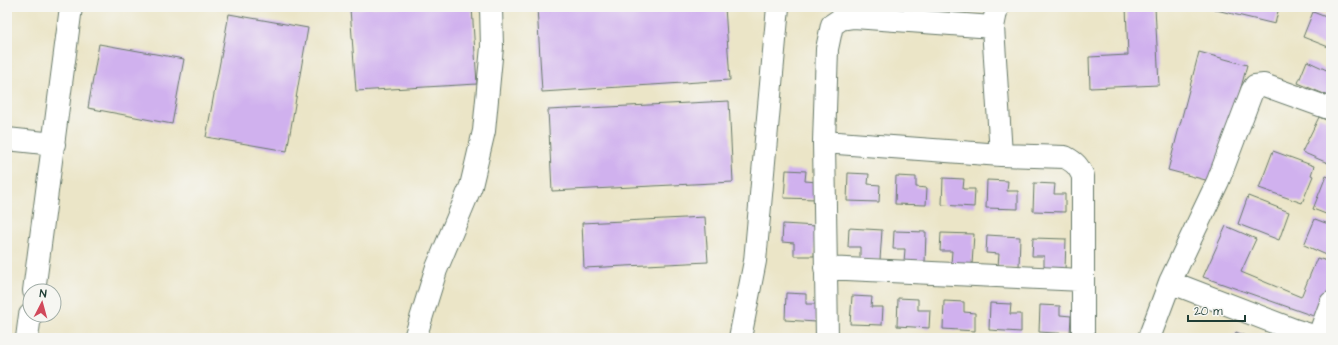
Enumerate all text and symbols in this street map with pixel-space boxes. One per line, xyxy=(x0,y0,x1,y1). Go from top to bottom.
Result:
north arrow xyxy=(22,283,62,323)
text: N xyxy=(39,286,47,301)
scale bar xyxy=(1188,297,1245,323)
text: 20 m xyxy=(1194,303,1223,320)

